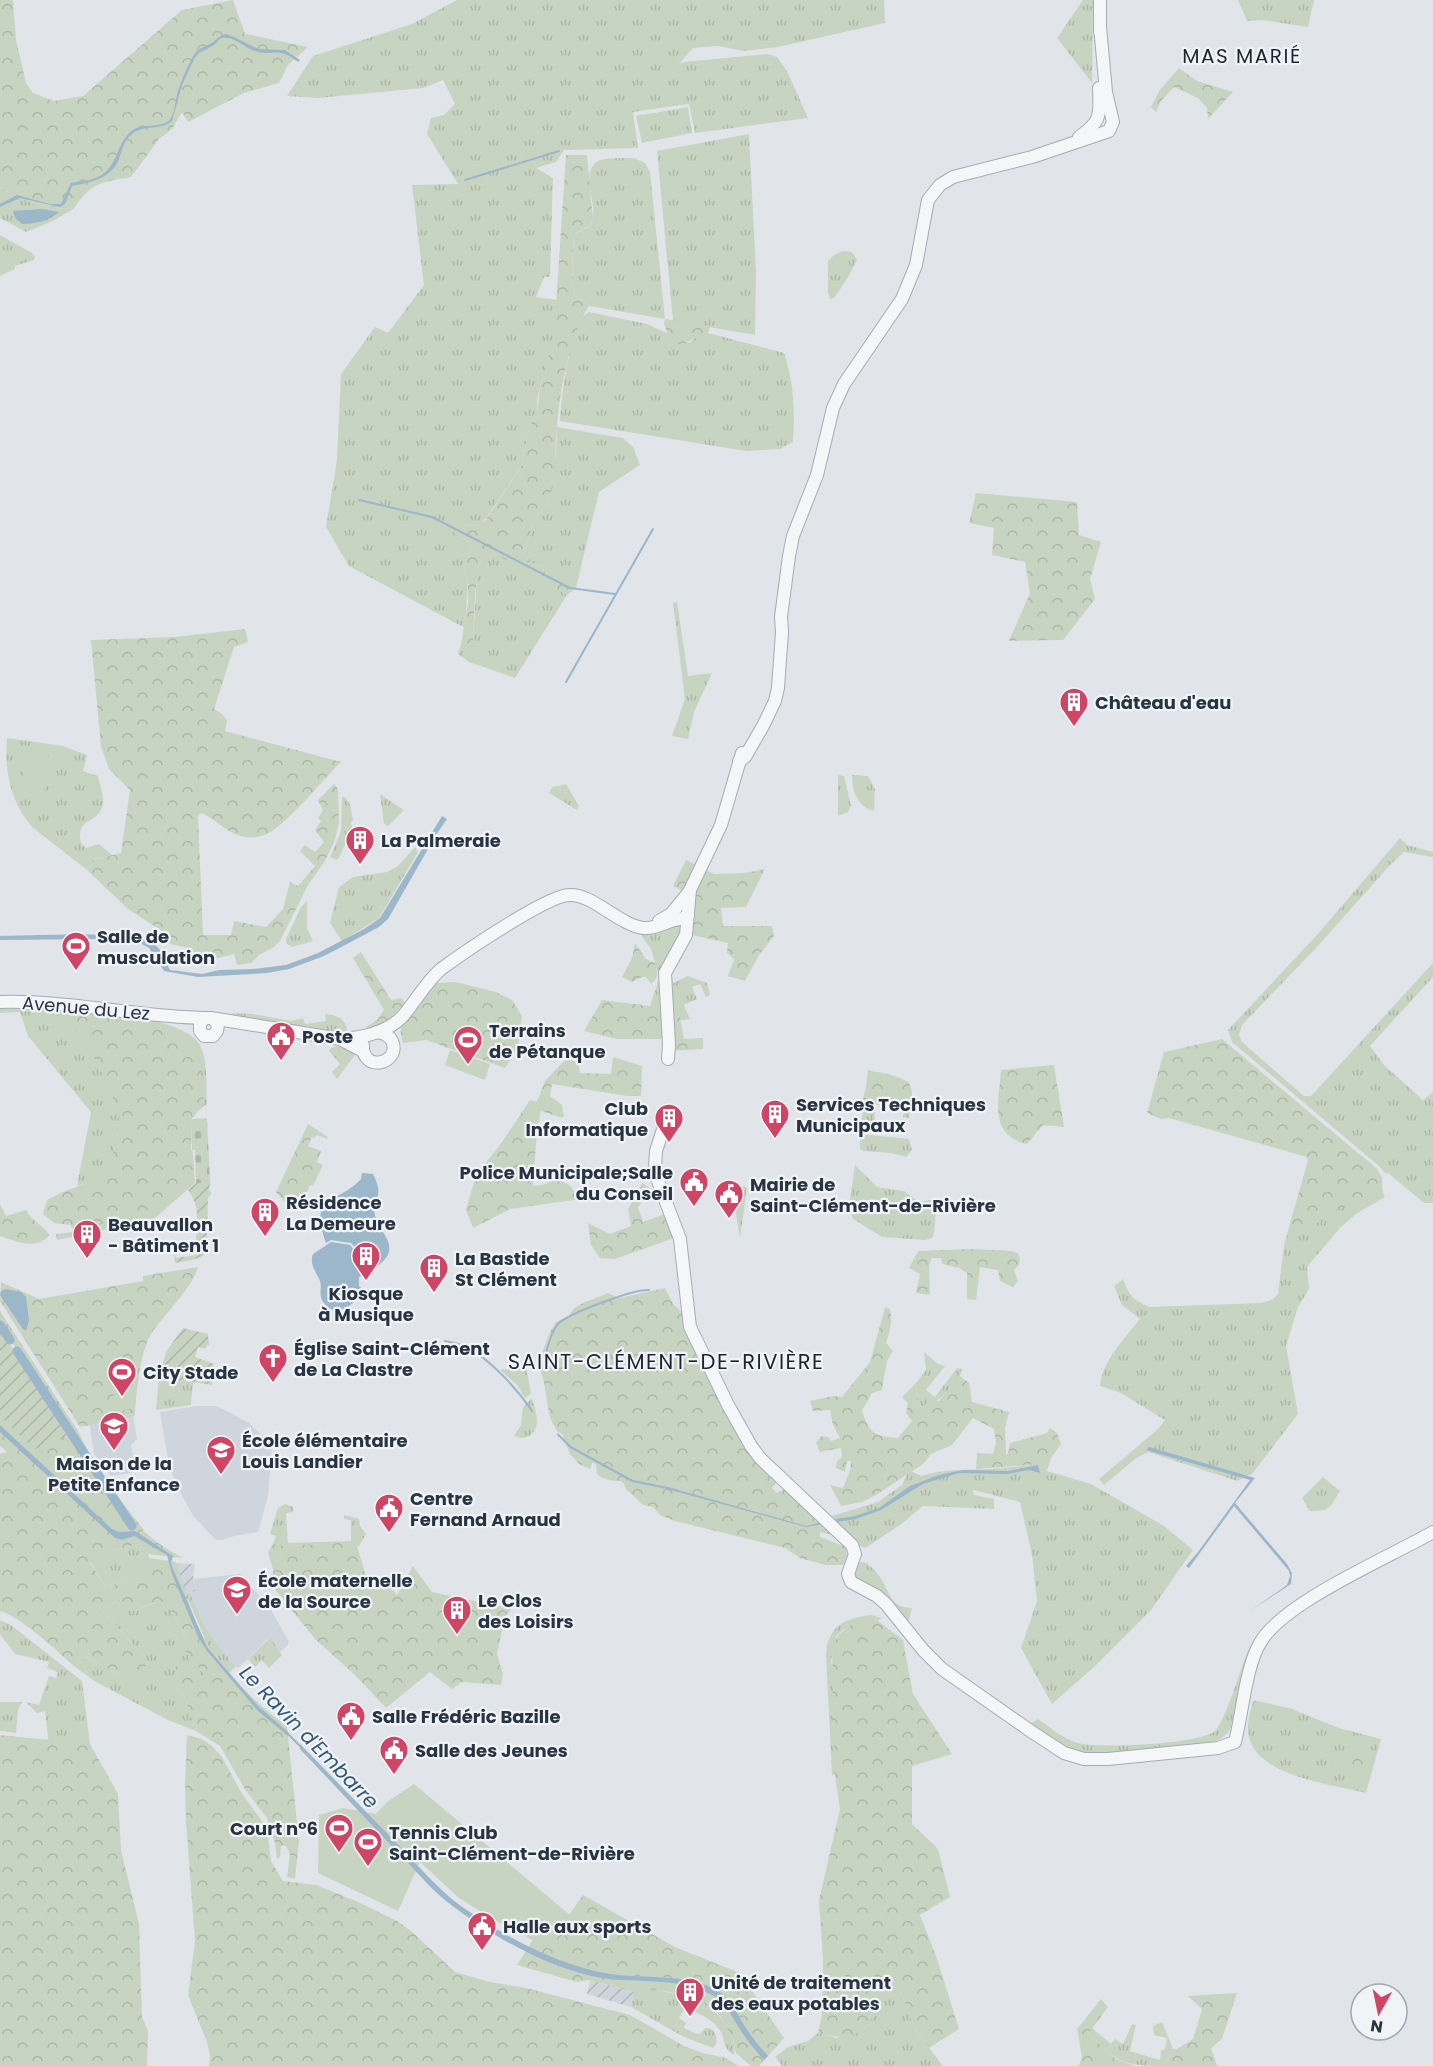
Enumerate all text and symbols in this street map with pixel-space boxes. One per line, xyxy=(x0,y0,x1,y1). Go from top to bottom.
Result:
district label: MAS MARIÉ xyxy=(1182,42,1302,70)
building icon: Château d'eau xyxy=(1058,686,1090,728)
place label: Château d'eau xyxy=(1095,690,1231,715)
building icon: La Palmeraie xyxy=(344,824,376,866)
place label: La Palmeraie xyxy=(381,828,501,853)
place label: Salle de musculation xyxy=(97,924,215,970)
sports icon: Salle de musculation xyxy=(60,930,92,972)
street label: Avenue du Lez xyxy=(21,990,151,1026)
place label: Terrains de Pétanque xyxy=(489,1018,606,1064)
public building icon: Poste xyxy=(265,1020,297,1062)
place label: Poste xyxy=(302,1024,353,1049)
sports icon: Terrains de Pétanque xyxy=(452,1024,484,1066)
place label: Services Techniques Municipaux xyxy=(796,1092,986,1138)
place label: Club Informatique xyxy=(526,1096,648,1142)
building icon: Services Techniques Municipaux xyxy=(759,1098,791,1140)
building icon: Club Informatique xyxy=(653,1102,685,1144)
place label: Police Municipale;Salle du Conseil xyxy=(460,1160,673,1206)
public building icon: Police Municipale;Salle du Conseil xyxy=(678,1166,710,1208)
place label: Mairie de Saint-Clément-de-Rivière xyxy=(750,1172,996,1218)
public building icon: Mairie de Saint-Clément-de-Rivière xyxy=(713,1178,745,1220)
place label: Résidence La Demeure xyxy=(286,1190,396,1236)
building icon: Résidence La Demeure xyxy=(249,1196,281,1238)
place label: Beauvallon - Bâtiment 1 xyxy=(108,1212,219,1258)
building icon: Beauvallon - Bâtiment 1 xyxy=(71,1218,103,1260)
building icon: Kiosque à Musique xyxy=(350,1240,382,1282)
place label: La Bastide St Clément xyxy=(455,1246,557,1292)
building icon: La Bastide St Clément xyxy=(418,1252,450,1294)
place label: Kiosque à Musique xyxy=(318,1281,414,1327)
place label: Église Saint-Clément de La Clastre xyxy=(294,1336,490,1382)
church icon: Église Saint-Clément de La Clastre xyxy=(257,1342,289,1384)
district label: SAINT-CLÉMENT-DE-RIVIÈRE xyxy=(508,1347,824,1376)
sports icon: City Stade xyxy=(106,1356,138,1398)
place label: City Stade xyxy=(143,1360,238,1385)
school or university icon: Maison de la Petite Enfance xyxy=(98,1410,130,1452)
place label: École élémentaire Louis Landier xyxy=(242,1428,408,1474)
school or university icon: École élémentaire Louis Landier xyxy=(205,1434,237,1476)
place label: Maison de la Petite Enfance xyxy=(48,1451,180,1497)
place label: Centre Fernand Arnaud xyxy=(410,1486,561,1532)
public building icon: Centre Fernand Arnaud xyxy=(373,1492,405,1534)
place label: École maternelle de la Source xyxy=(258,1568,413,1614)
school or university icon: École maternelle de la Source xyxy=(221,1574,253,1616)
place label: Le Clos des Loisirs xyxy=(478,1588,574,1634)
building icon: Le Clos des Loisirs xyxy=(441,1594,473,1636)
water label: Le Ravin d'Embarre xyxy=(233,1659,385,1815)
public building icon: Salle Frédéric Bazille xyxy=(335,1700,367,1742)
place label: Salle Frédéric Bazille xyxy=(372,1704,561,1729)
public building icon: Salle des Jeunes xyxy=(378,1734,410,1776)
place label: Salle des Jeunes xyxy=(415,1738,568,1763)
sports icon: Court n°6 xyxy=(323,1812,355,1854)
place label: Court n°6 xyxy=(230,1816,318,1841)
place label: Tennis Club Saint-Clément-de-Rivière xyxy=(389,1820,635,1866)
sports icon: Tennis Club Saint-Clément-de-Rivière xyxy=(352,1826,384,1868)
public building icon: Halle aux sports xyxy=(466,1910,498,1952)
place label: Halle aux sports xyxy=(503,1914,651,1939)
place label: Unité de traitement des eaux potables xyxy=(711,1970,891,2016)
building icon: Unité de traitement des eaux potables xyxy=(674,1976,706,2018)
north arrow xyxy=(1349,1982,1409,2042)
text: N xyxy=(1369,2014,1384,2039)

